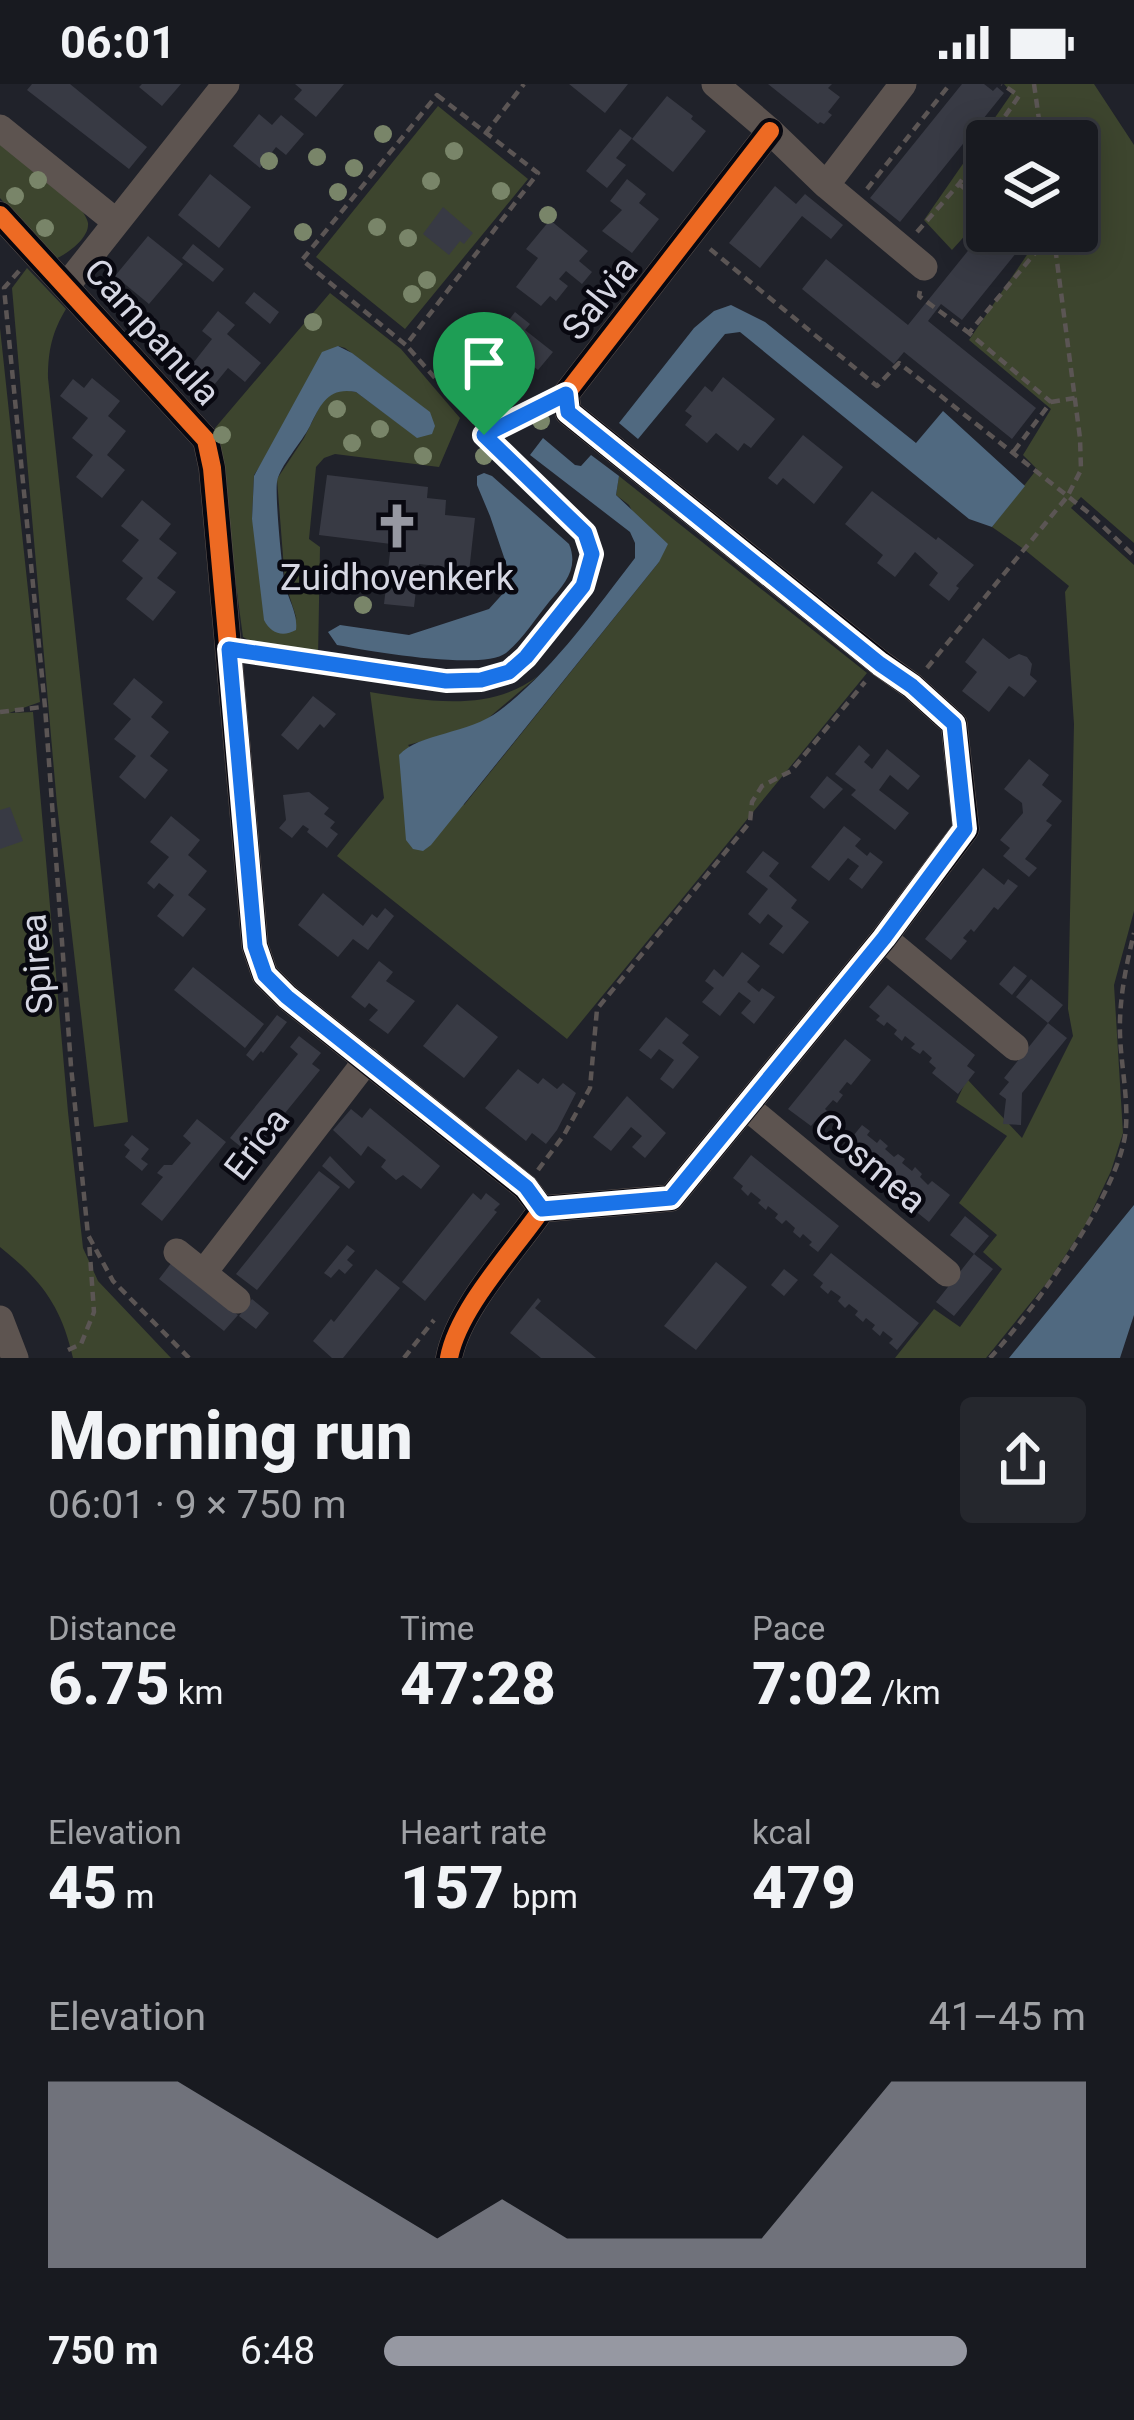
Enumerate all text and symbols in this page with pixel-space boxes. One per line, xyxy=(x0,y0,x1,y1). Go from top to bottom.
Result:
text: 06:01 xyxy=(60,16,176,69)
map controls xyxy=(966,120,1098,252)
button: layers xyxy=(966,120,1098,252)
street label: Salvia xyxy=(554,248,646,348)
street label: Campanula xyxy=(75,250,229,414)
pin xyxy=(433,312,535,435)
icon: arrive xyxy=(451,330,517,396)
church icon: Zuidhovenkerk xyxy=(372,501,422,551)
place label: Zuidhovenkerk xyxy=(280,557,515,599)
street label: Spirea xyxy=(13,912,61,1016)
street label: Erica xyxy=(216,1100,298,1188)
street label: Cosmea xyxy=(806,1104,934,1222)
button: share xyxy=(960,1397,1086,1523)
text: Morning run xyxy=(48,1398,413,1475)
text: 06:01 · 9 × 750 m xyxy=(48,1482,346,1528)
text: Distance xyxy=(48,1609,176,1648)
text: Time xyxy=(400,1609,474,1648)
text: Pace xyxy=(752,1609,825,1648)
text: 6.75 xyxy=(48,1648,170,1719)
text: 47:28 xyxy=(400,1648,556,1719)
text: 7:02 xyxy=(752,1648,873,1719)
text: km xyxy=(170,1673,223,1712)
text: /km xyxy=(873,1673,941,1712)
text: Elevation xyxy=(48,1813,182,1852)
text: Heart rate xyxy=(400,1813,547,1852)
text: kcal xyxy=(752,1813,812,1852)
text: 45 xyxy=(48,1852,117,1923)
text: 157 xyxy=(400,1852,504,1923)
text: 479 xyxy=(752,1852,856,1923)
text: m xyxy=(117,1877,154,1916)
text: bpm xyxy=(504,1877,578,1916)
text: Elevation xyxy=(48,1994,206,2040)
text: 41–45 m xyxy=(929,1994,1086,2040)
text: 750 m xyxy=(48,2328,159,2374)
text: 6:48 xyxy=(240,2328,315,2374)

